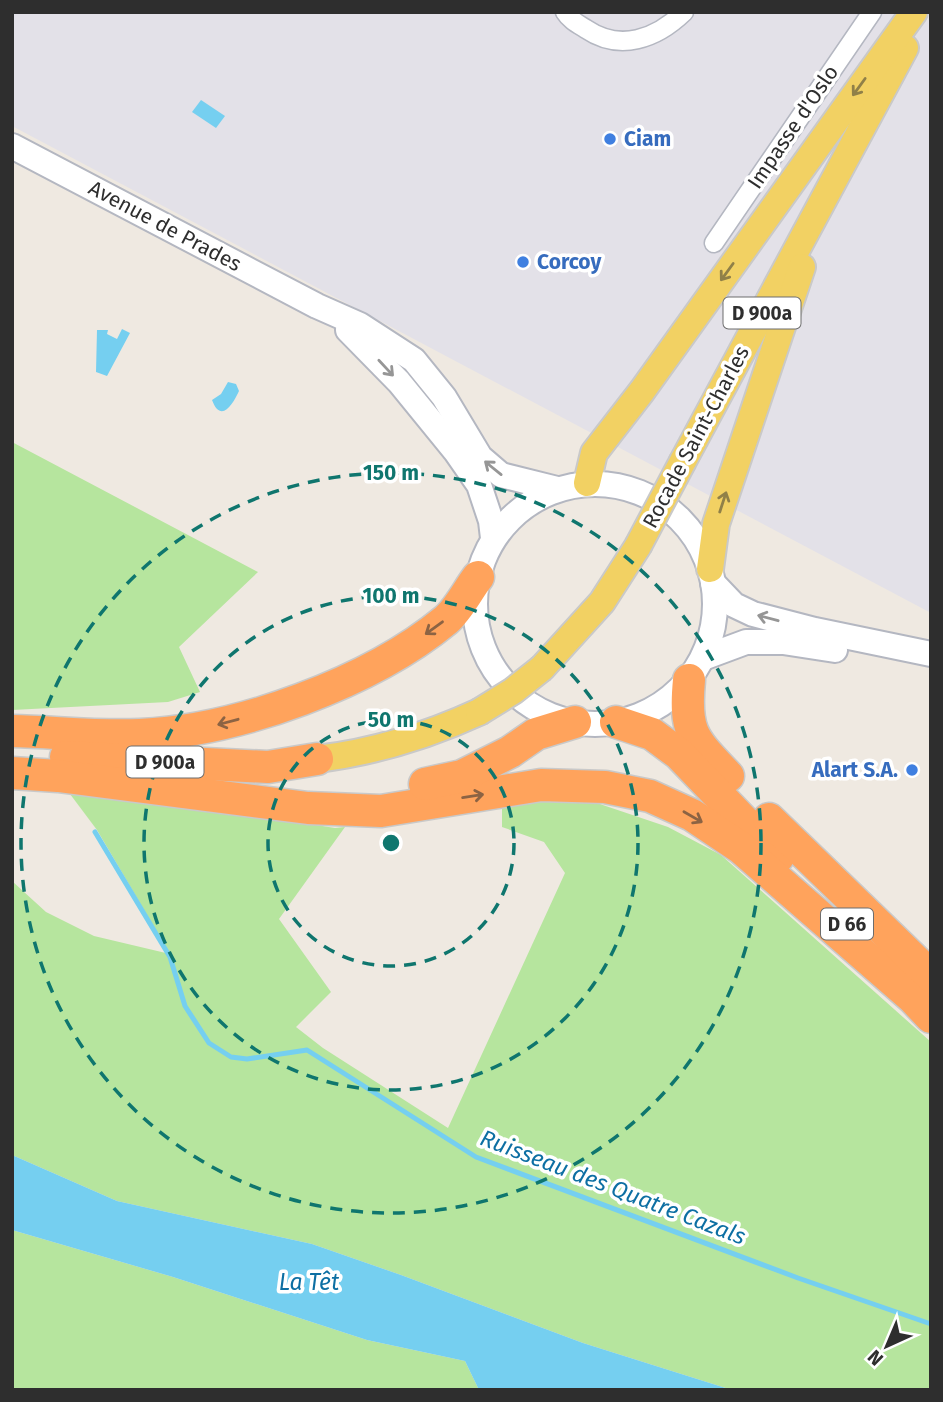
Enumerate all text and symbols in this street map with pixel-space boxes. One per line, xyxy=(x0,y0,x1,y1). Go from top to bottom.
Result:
street label: Impasse d'Oslo xyxy=(742,60,844,194)
one-way arrow xyxy=(852,77,866,96)
place label: Ciam xyxy=(624,126,671,152)
marker: Ciam xyxy=(602,131,618,147)
street label: Avenue de Prades xyxy=(84,175,246,277)
place label: Corcoy xyxy=(537,249,601,275)
marker: Corcoy xyxy=(515,254,531,270)
one-way arrow xyxy=(720,262,734,281)
road number: D 900a xyxy=(724,298,800,328)
street label: Rocade Saint-Charles xyxy=(637,341,755,532)
one-way arrow xyxy=(377,359,394,376)
text: 150 m xyxy=(363,460,419,486)
one-way arrow xyxy=(484,460,502,476)
one-way arrow xyxy=(718,491,731,513)
text: 100 m xyxy=(362,583,420,609)
one-way arrow xyxy=(758,611,780,624)
one-way arrow xyxy=(425,621,444,635)
text: 50 m xyxy=(368,707,414,733)
one-way arrow xyxy=(217,716,240,729)
road number: D 900a xyxy=(127,747,204,778)
place label: Alart S.A. xyxy=(811,757,898,783)
marker: Alart S.A. xyxy=(904,762,920,778)
one-way arrow xyxy=(461,789,484,802)
one-way arrow xyxy=(683,810,703,824)
centre of rings xyxy=(379,831,403,855)
road number: D 66 xyxy=(821,908,873,940)
water label: Ruisseau des Quatre Cazals xyxy=(476,1123,750,1251)
water label: La Têt xyxy=(279,1268,340,1296)
north arrow xyxy=(852,1311,922,1381)
text: N xyxy=(863,1345,888,1371)

